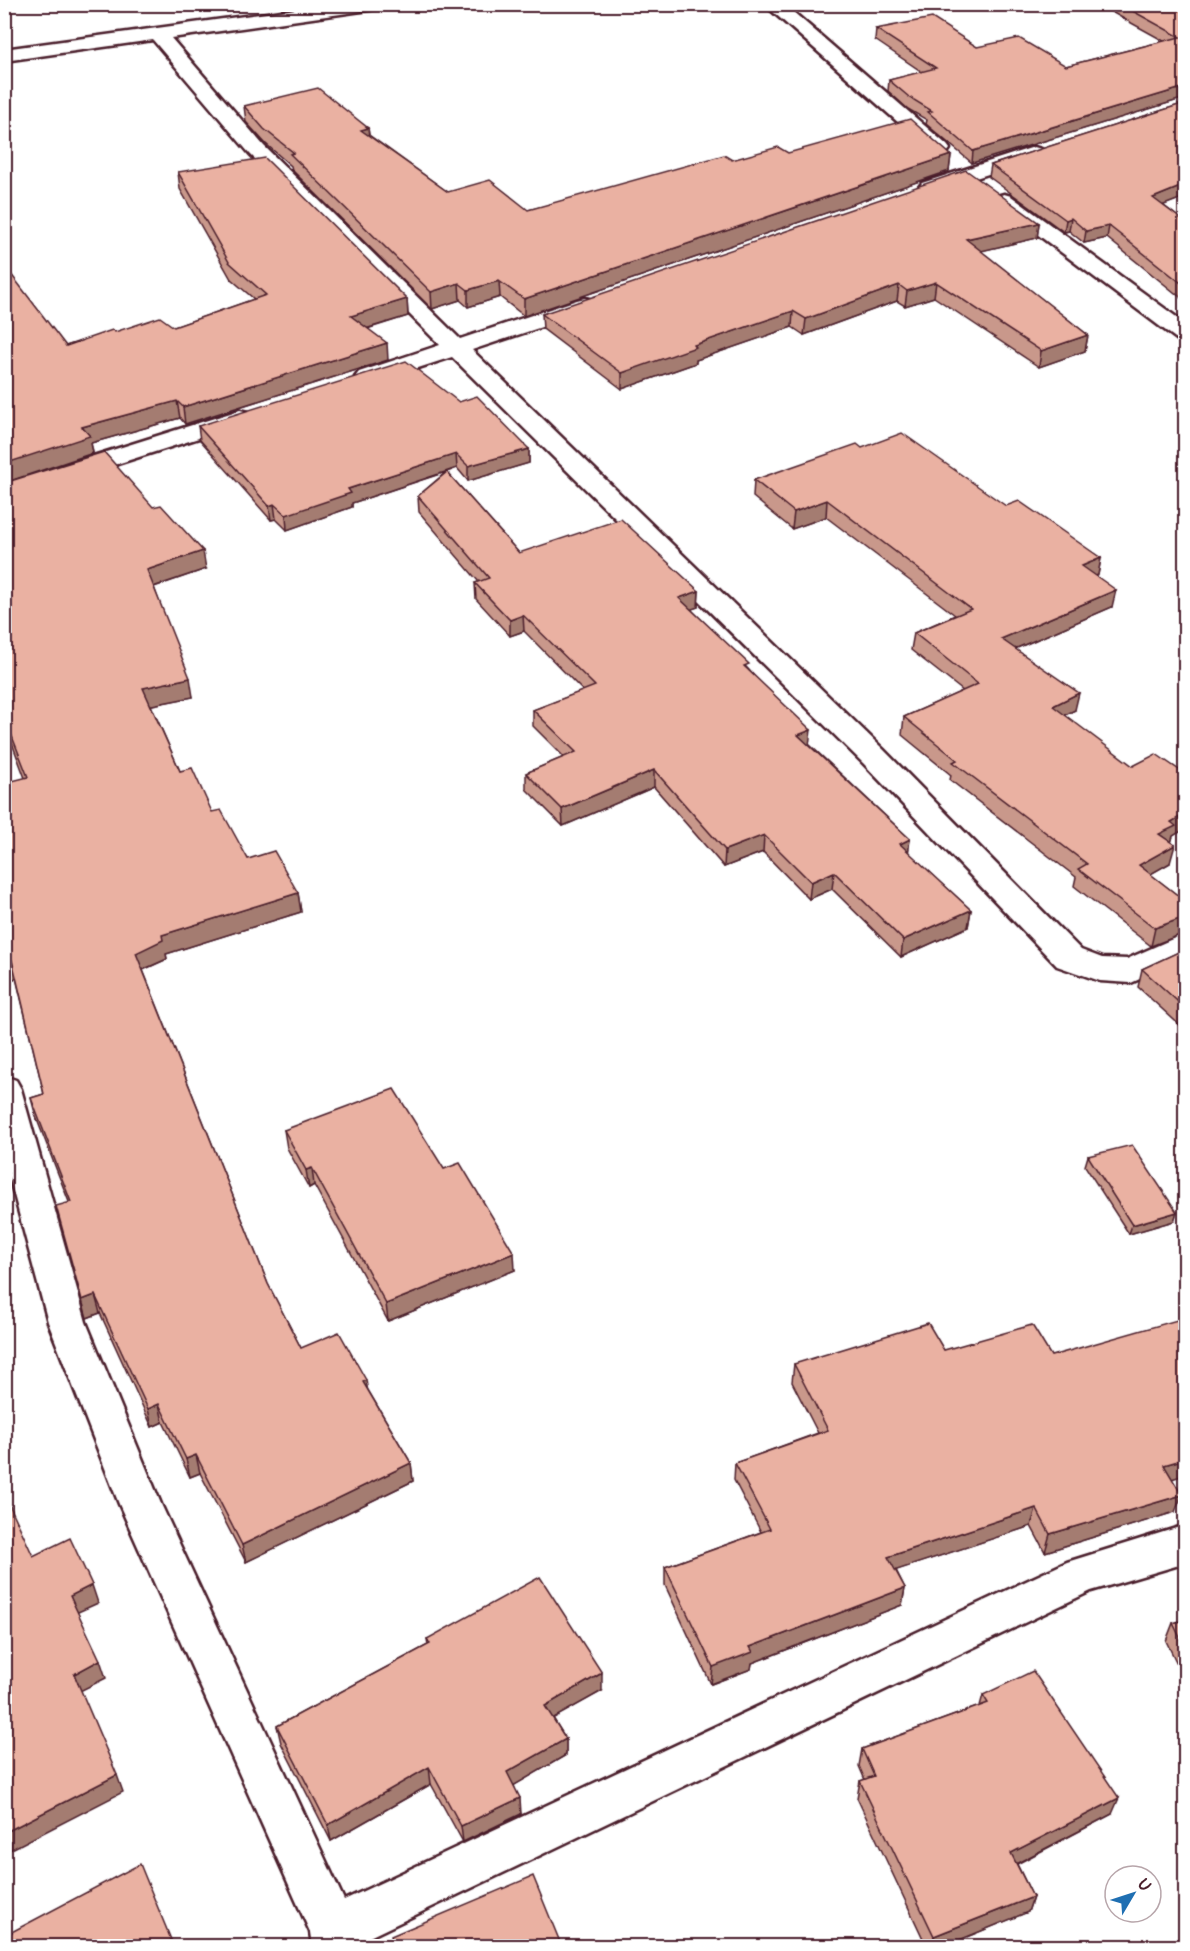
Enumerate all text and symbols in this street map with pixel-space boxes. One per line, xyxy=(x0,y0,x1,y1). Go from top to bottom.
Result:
north arrow xyxy=(1103,1864,1163,1924)
text: U xyxy=(1133,1875,1155,1896)

